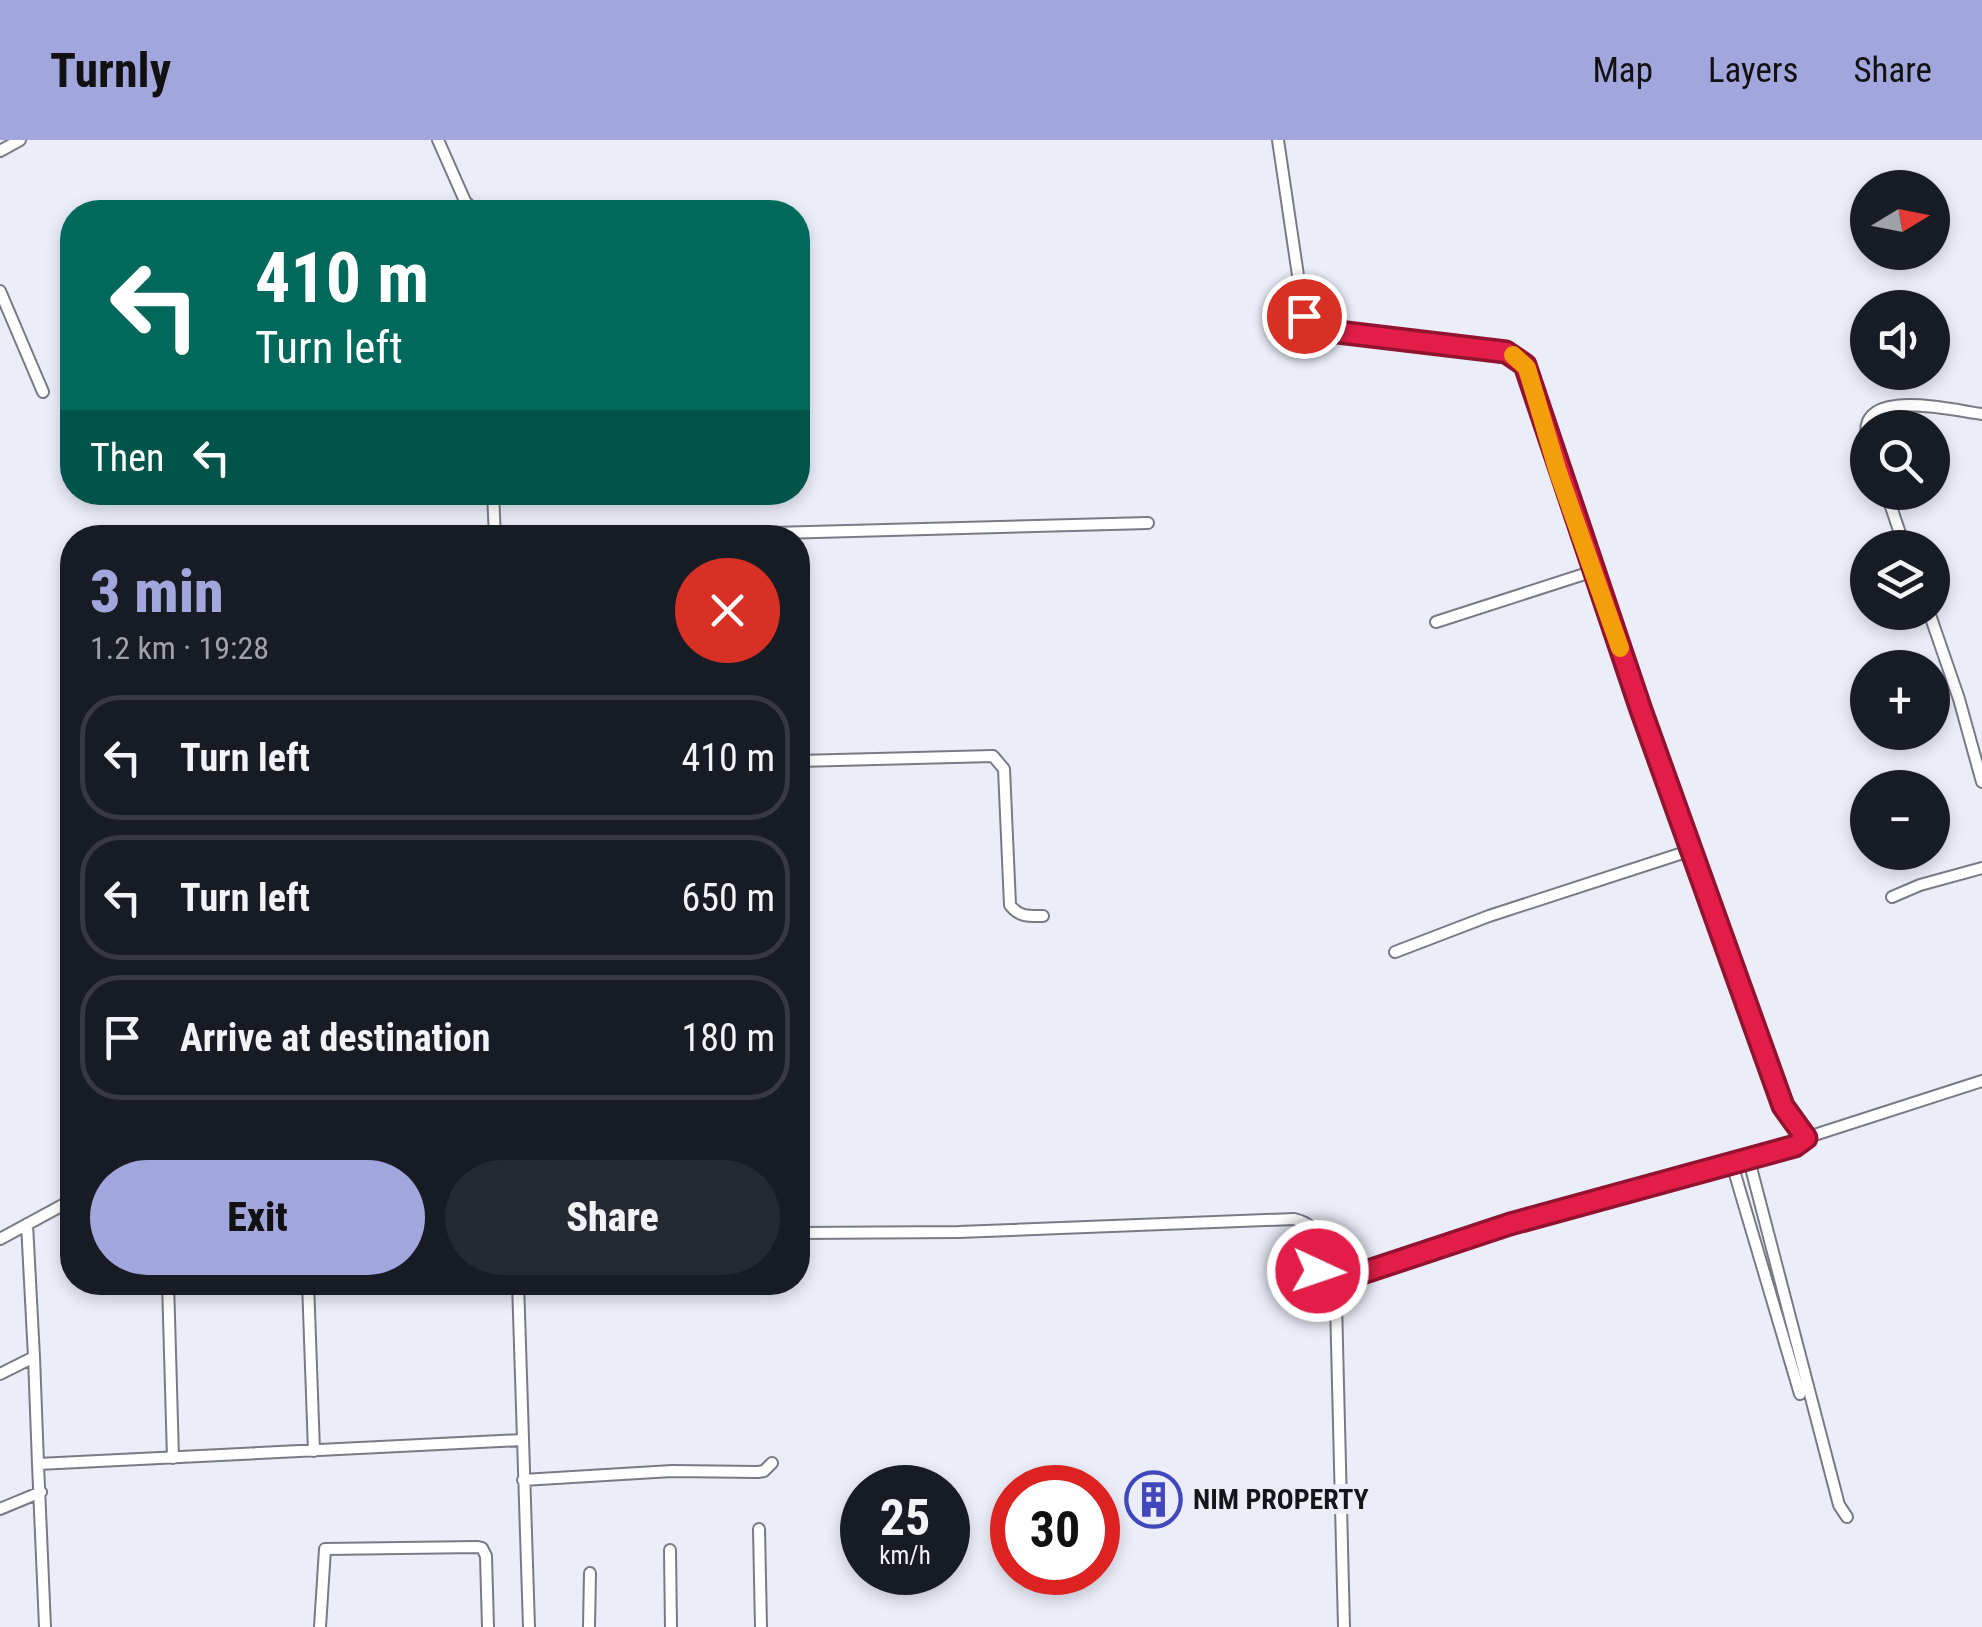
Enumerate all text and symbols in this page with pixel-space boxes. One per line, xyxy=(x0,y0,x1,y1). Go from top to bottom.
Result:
text: Turnly xyxy=(50,42,171,99)
text: Map xyxy=(1592,50,1653,91)
text: Layers xyxy=(1708,50,1798,91)
text: Share xyxy=(1853,50,1932,91)
north arrow xyxy=(1850,170,1950,270)
map controls xyxy=(1850,170,1950,870)
text: 410 m xyxy=(255,237,429,319)
icon: left xyxy=(90,240,220,370)
pin xyxy=(1262,274,1347,359)
icon: arrive xyxy=(1277,289,1332,344)
button: sound xyxy=(1850,290,1950,390)
text: Turn left xyxy=(255,321,403,374)
button: search xyxy=(1850,410,1950,510)
icon: left xyxy=(184,430,239,485)
text: Then xyxy=(90,436,164,480)
button: layers xyxy=(1850,530,1950,630)
text: 3 min xyxy=(90,556,224,627)
button: close xyxy=(675,558,780,663)
text: 1.2 km · 19:28 xyxy=(90,629,269,667)
button: + xyxy=(1850,650,1950,750)
icon: left xyxy=(95,730,150,785)
text: Turn left xyxy=(180,736,310,780)
text: 410 m xyxy=(681,736,775,780)
button: − xyxy=(1850,770,1950,870)
icon: left xyxy=(95,870,150,925)
text: Turn left xyxy=(180,876,310,920)
text: 650 m xyxy=(681,876,775,920)
icon: arrive xyxy=(95,1010,150,1065)
text: Arrive at destination xyxy=(180,1016,490,1060)
text: 180 m xyxy=(681,1016,775,1060)
button: Exit xyxy=(90,1160,425,1275)
button: Share xyxy=(445,1160,780,1275)
position arrow xyxy=(1266,1219,1370,1323)
speed limit sign: 30 xyxy=(990,1465,1120,1595)
building icon: NIM PROPERTY xyxy=(1124,1469,1184,1529)
place label: NIM PROPERTY xyxy=(1193,1483,1369,1516)
text: 25 xyxy=(880,1489,930,1547)
text: km/h xyxy=(879,1541,931,1570)

